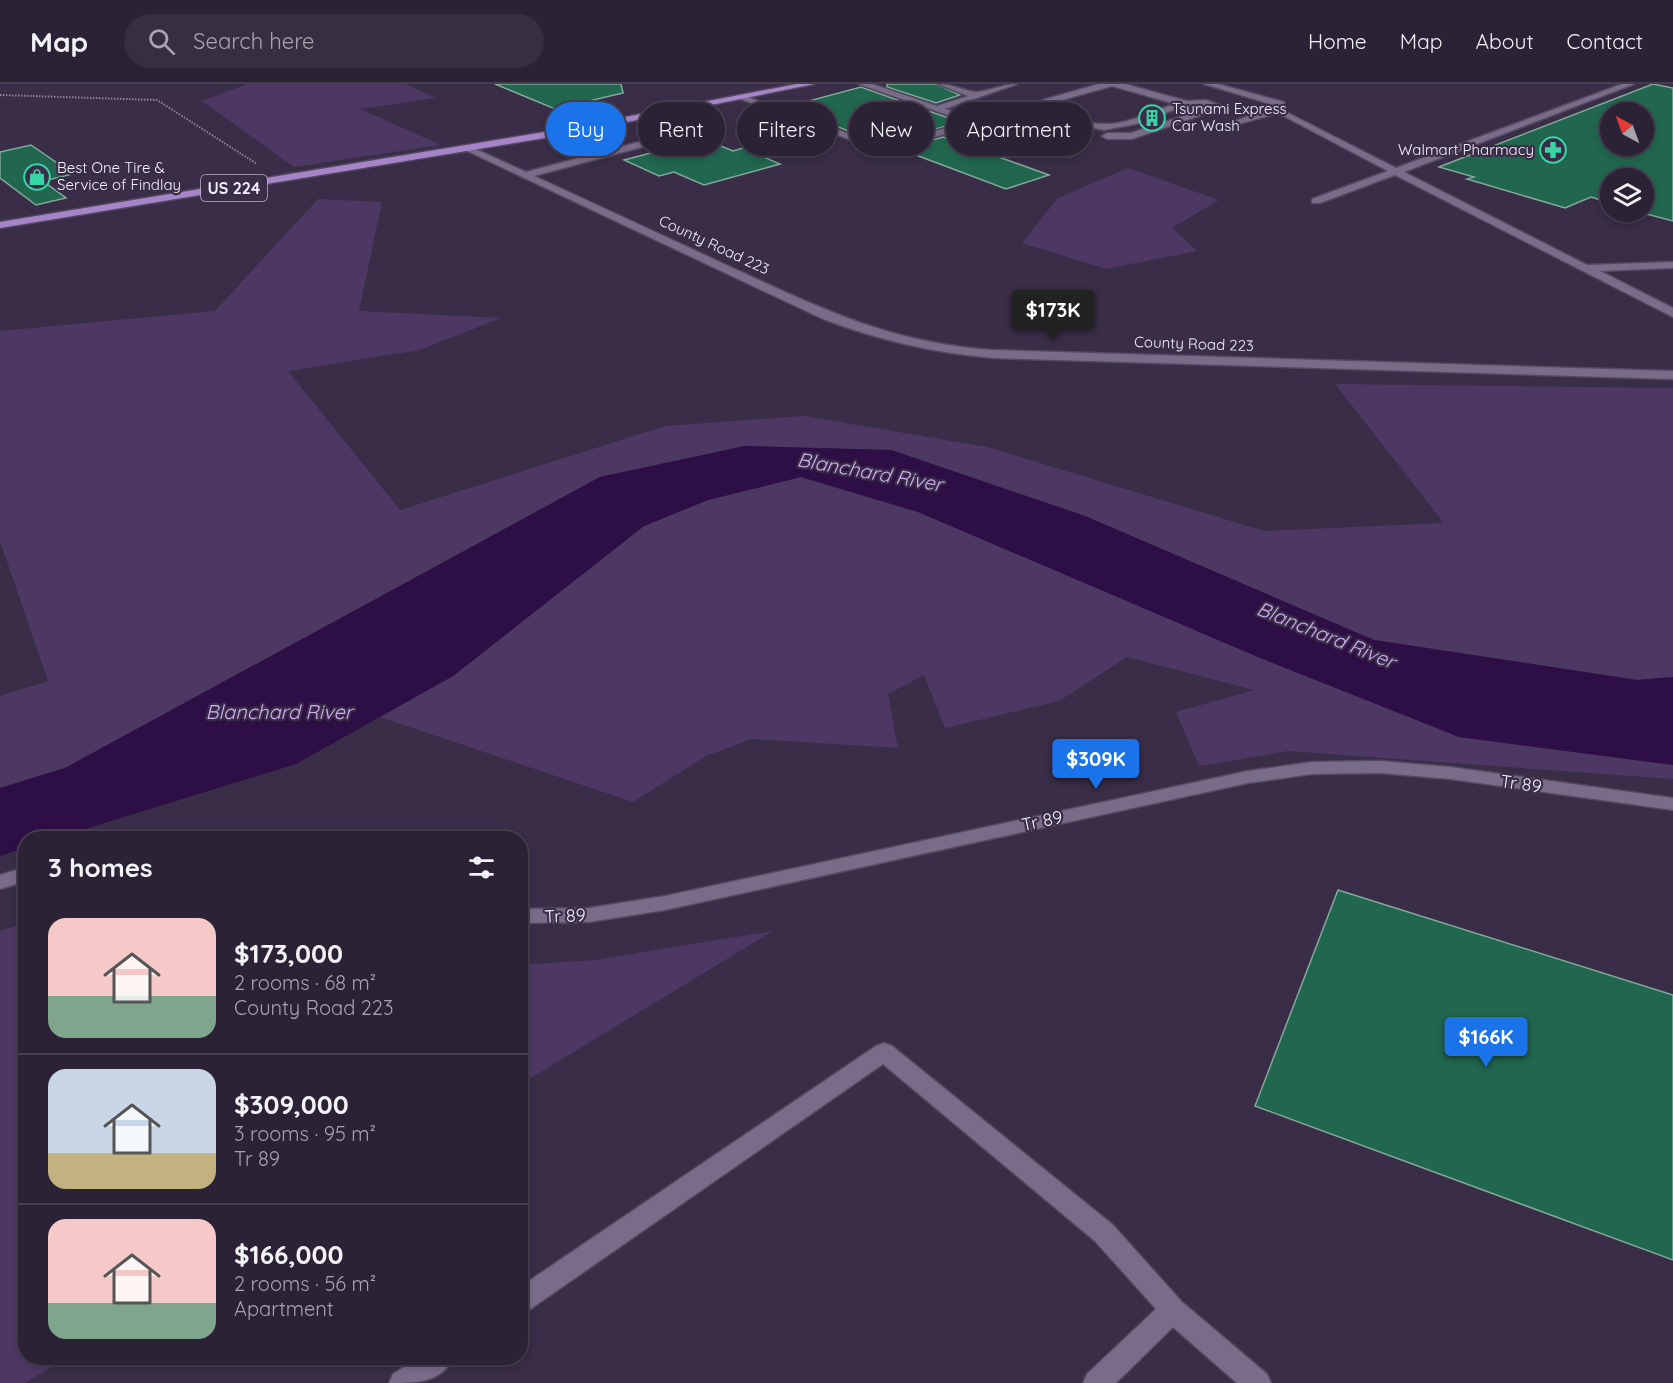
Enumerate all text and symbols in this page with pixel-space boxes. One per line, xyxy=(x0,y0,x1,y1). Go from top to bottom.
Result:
search box xyxy=(124,14,544,68)
text: Map xyxy=(30,24,88,59)
icon: search xyxy=(145,25,178,58)
text: Search here xyxy=(193,27,315,55)
text: Home xyxy=(1308,28,1367,54)
text: Map xyxy=(1400,28,1443,54)
text: About xyxy=(1476,28,1534,54)
text: Contact xyxy=(1567,28,1643,54)
place label: Tsunami Express Car Wash xyxy=(1172,99,1287,135)
chip: Buy xyxy=(546,102,626,156)
chip: Rent xyxy=(638,102,725,156)
chip: Filters xyxy=(737,102,837,156)
chip: New xyxy=(849,102,934,156)
chip: Apartment xyxy=(946,102,1092,156)
north arrow xyxy=(1600,102,1654,156)
map controls xyxy=(1600,102,1654,222)
building icon: Tsunami Express Car Wash xyxy=(1137,103,1167,133)
pharmacy icon: Walmart Pharmacy xyxy=(1538,135,1568,165)
place label: Walmart Pharmacy xyxy=(1398,140,1534,159)
place label: Best One Tire & Service of Findlay xyxy=(57,158,181,194)
shop icon: Best One Tire & Service of Findlay xyxy=(22,162,52,192)
button: layers xyxy=(1600,168,1654,222)
road number: US 224 xyxy=(201,175,267,201)
street label: County Road 223 xyxy=(656,211,773,278)
pin: $173K xyxy=(1011,290,1095,341)
text: $173K xyxy=(1026,297,1080,322)
street label: County Road 223 xyxy=(1134,332,1254,355)
water label: Blanchard River xyxy=(795,446,947,497)
water label: Blanchard River xyxy=(1253,595,1401,675)
water label: Blanchard River xyxy=(205,699,355,724)
pin: $309K xyxy=(1054,739,1138,790)
text: $309K xyxy=(1066,746,1126,771)
street label: Tr 89 xyxy=(1499,769,1543,798)
street label: Tr 89 xyxy=(1019,805,1065,836)
text: 3 homes xyxy=(48,851,153,884)
icon: filters xyxy=(465,851,498,884)
street label: Tr 89 xyxy=(544,903,586,928)
text: $173,000 xyxy=(234,937,343,970)
icon: home xyxy=(96,942,168,1014)
text: 2 rooms · 68 m² xyxy=(234,970,376,995)
text: County Road 223 xyxy=(234,995,393,1020)
pin: $166K xyxy=(1444,1017,1528,1068)
text: $166K xyxy=(1459,1024,1513,1049)
text: $309,000 xyxy=(234,1088,349,1121)
icon: home xyxy=(96,1093,168,1165)
text: 3 rooms · 95 m² xyxy=(234,1121,376,1146)
text: Tr 89 xyxy=(234,1146,280,1171)
text: $166,000 xyxy=(234,1238,343,1271)
icon: home xyxy=(96,1243,168,1315)
text: 2 rooms · 56 m² xyxy=(234,1271,376,1296)
text: Apartment xyxy=(234,1296,334,1321)

